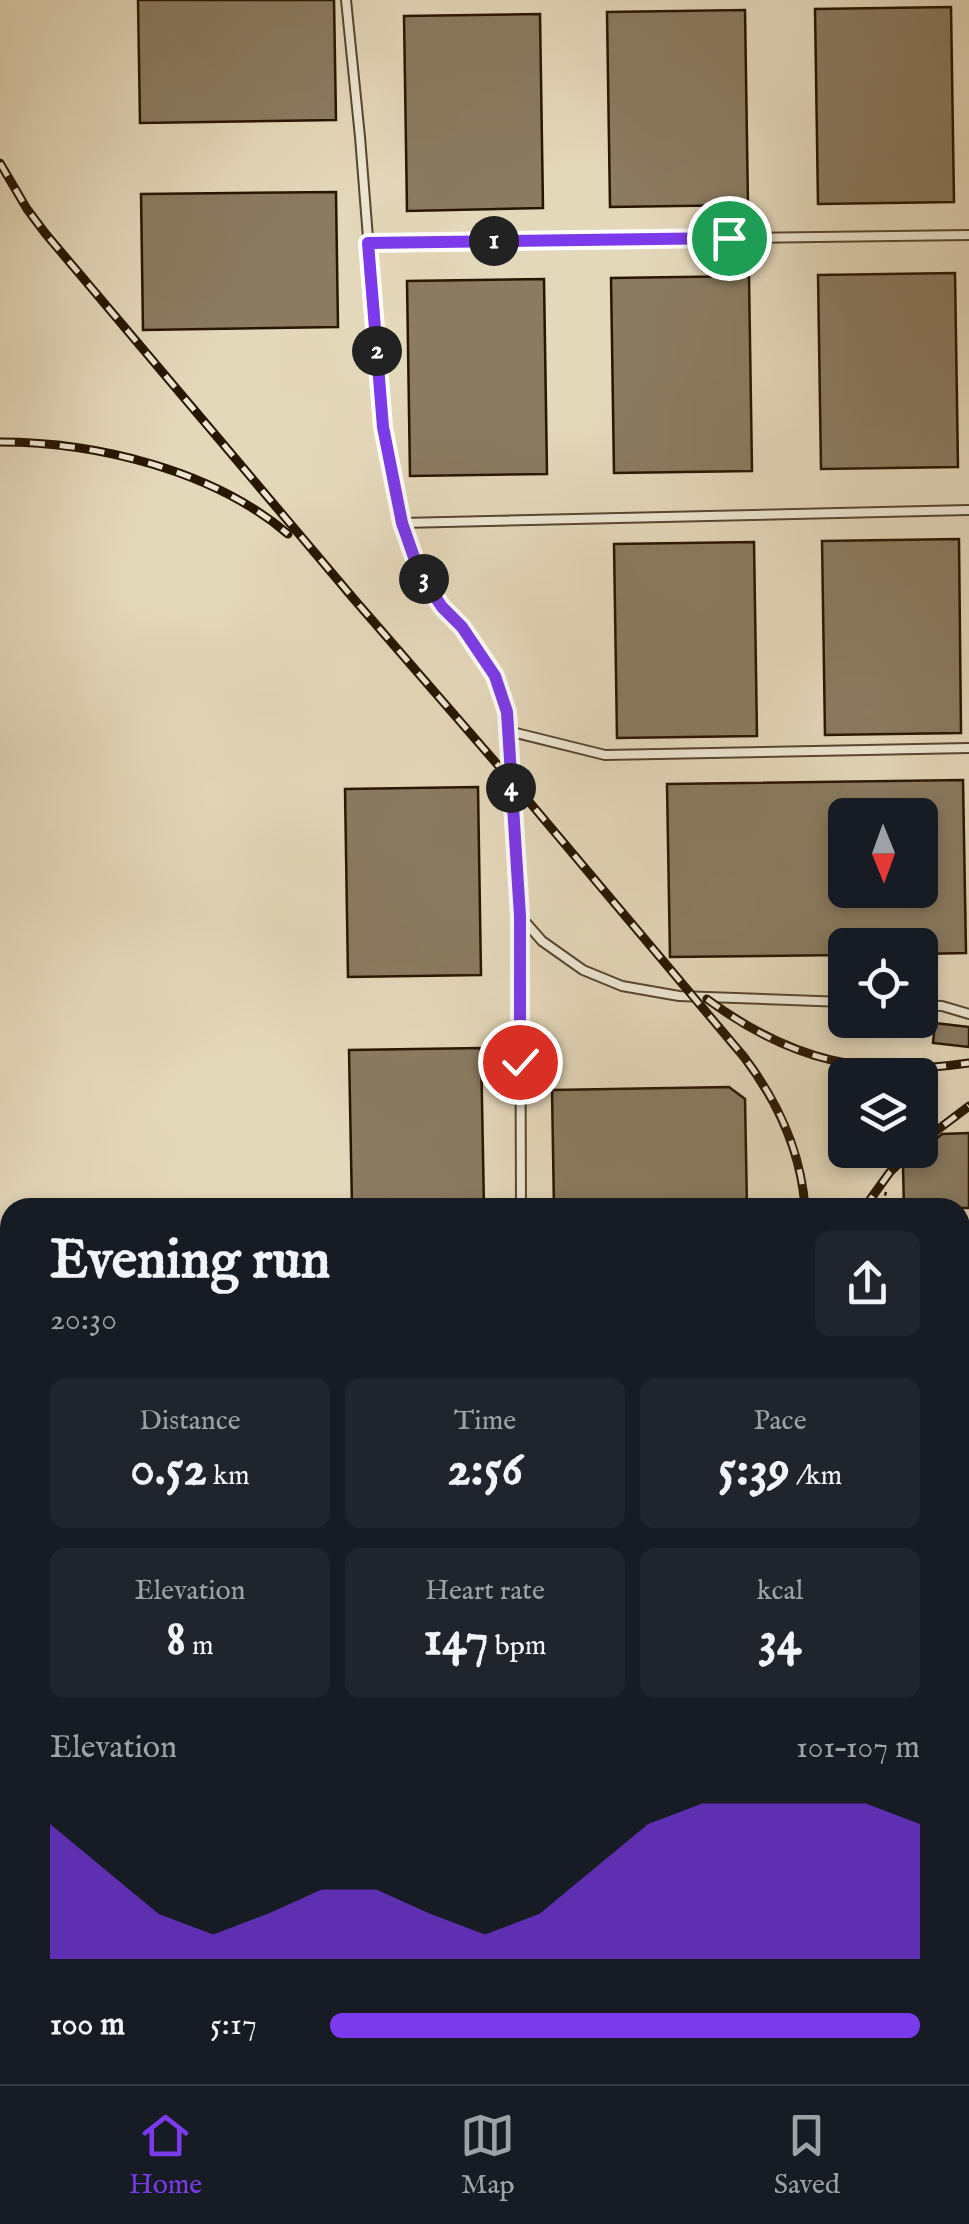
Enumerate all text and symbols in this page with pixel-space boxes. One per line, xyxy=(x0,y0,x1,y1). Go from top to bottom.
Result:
pin xyxy=(687,196,772,281)
icon: arrive xyxy=(702,211,757,266)
pin: 1 xyxy=(469,216,519,266)
text: 1 xyxy=(489,223,499,258)
pin: 2 xyxy=(352,326,402,376)
text: 2 xyxy=(370,333,384,368)
pin: 3 xyxy=(399,554,449,604)
text: 3 xyxy=(419,561,429,596)
pin: 4 xyxy=(486,763,536,813)
text: 4 xyxy=(504,770,518,805)
north arrow xyxy=(828,798,938,908)
map controls xyxy=(828,798,938,1168)
button: locate xyxy=(828,928,938,1038)
pin xyxy=(478,1020,563,1105)
icon: check xyxy=(493,1035,548,1090)
button: layers xyxy=(828,1058,938,1168)
text: Evening run xyxy=(50,1227,330,1297)
button: share xyxy=(815,1231,920,1336)
text: 20:30 xyxy=(50,1300,117,1341)
text: Distance xyxy=(139,1404,241,1439)
text: Time xyxy=(454,1404,516,1439)
text: Pace xyxy=(754,1404,806,1439)
text: 0.52 xyxy=(130,1439,207,1502)
text: 2:56 xyxy=(447,1439,523,1502)
text: 5:39 xyxy=(718,1439,790,1502)
text: km xyxy=(207,1459,250,1494)
text: /km xyxy=(790,1459,842,1494)
text: Elevation xyxy=(134,1574,246,1609)
text: Heart rate xyxy=(425,1574,545,1609)
text: kcal xyxy=(757,1574,803,1609)
text: 8 xyxy=(166,1609,186,1672)
text: 147 xyxy=(424,1609,489,1672)
text: 34 xyxy=(758,1609,802,1672)
text: m xyxy=(186,1629,214,1664)
text: bpm xyxy=(489,1629,546,1664)
text: Elevation xyxy=(50,1728,177,1769)
text: 101–107 m xyxy=(796,1728,920,1769)
text: 100 m xyxy=(50,2005,125,2046)
text: 5:17 xyxy=(210,2005,257,2046)
tab: Home xyxy=(129,2108,202,2203)
tab: Map xyxy=(460,2108,515,2203)
tab: Saved xyxy=(774,2108,840,2203)

